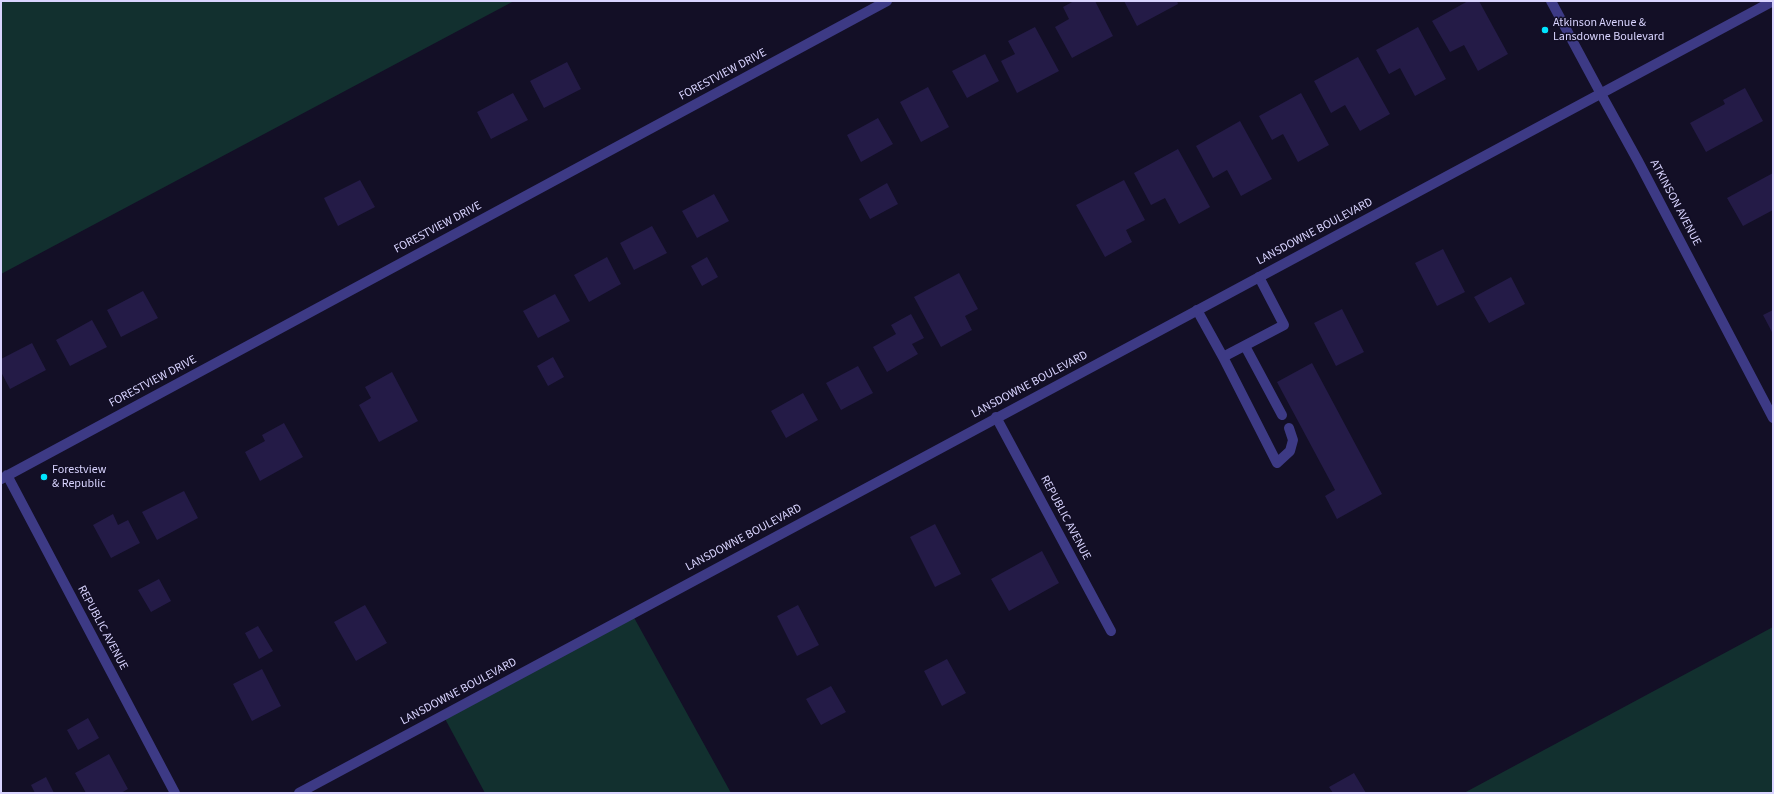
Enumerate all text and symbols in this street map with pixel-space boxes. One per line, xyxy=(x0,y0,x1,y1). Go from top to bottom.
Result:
place label: Atkinson Avenue & Lansdowne Boulevard xyxy=(1553,16,1664,44)
marker: Atkinson Avenue & Lansdowne Boulevard xyxy=(1540,25,1550,35)
street label: FORESTVIEW DRIVE xyxy=(677,46,769,104)
street label: ATKINSON AVENUE xyxy=(1646,158,1704,248)
street label: LANSDOWNE BOULEVARD xyxy=(1254,195,1376,269)
street label: FORESTVIEW DRIVE xyxy=(392,199,484,257)
street label: LANSDOWNE BOULEVARD xyxy=(969,348,1091,422)
street label: FORESTVIEW DRIVE xyxy=(107,353,199,411)
place label: Forestview & Republic xyxy=(52,463,106,491)
marker: Forestview & Republic xyxy=(39,472,49,482)
street label: REPUBLIC AVENUE xyxy=(1037,473,1093,563)
street label: LANSDOWNE BOULEVARD xyxy=(683,501,805,575)
street label: REPUBLIC AVENUE xyxy=(74,583,130,673)
street label: LANSDOWNE BOULEVARD xyxy=(398,655,520,729)

